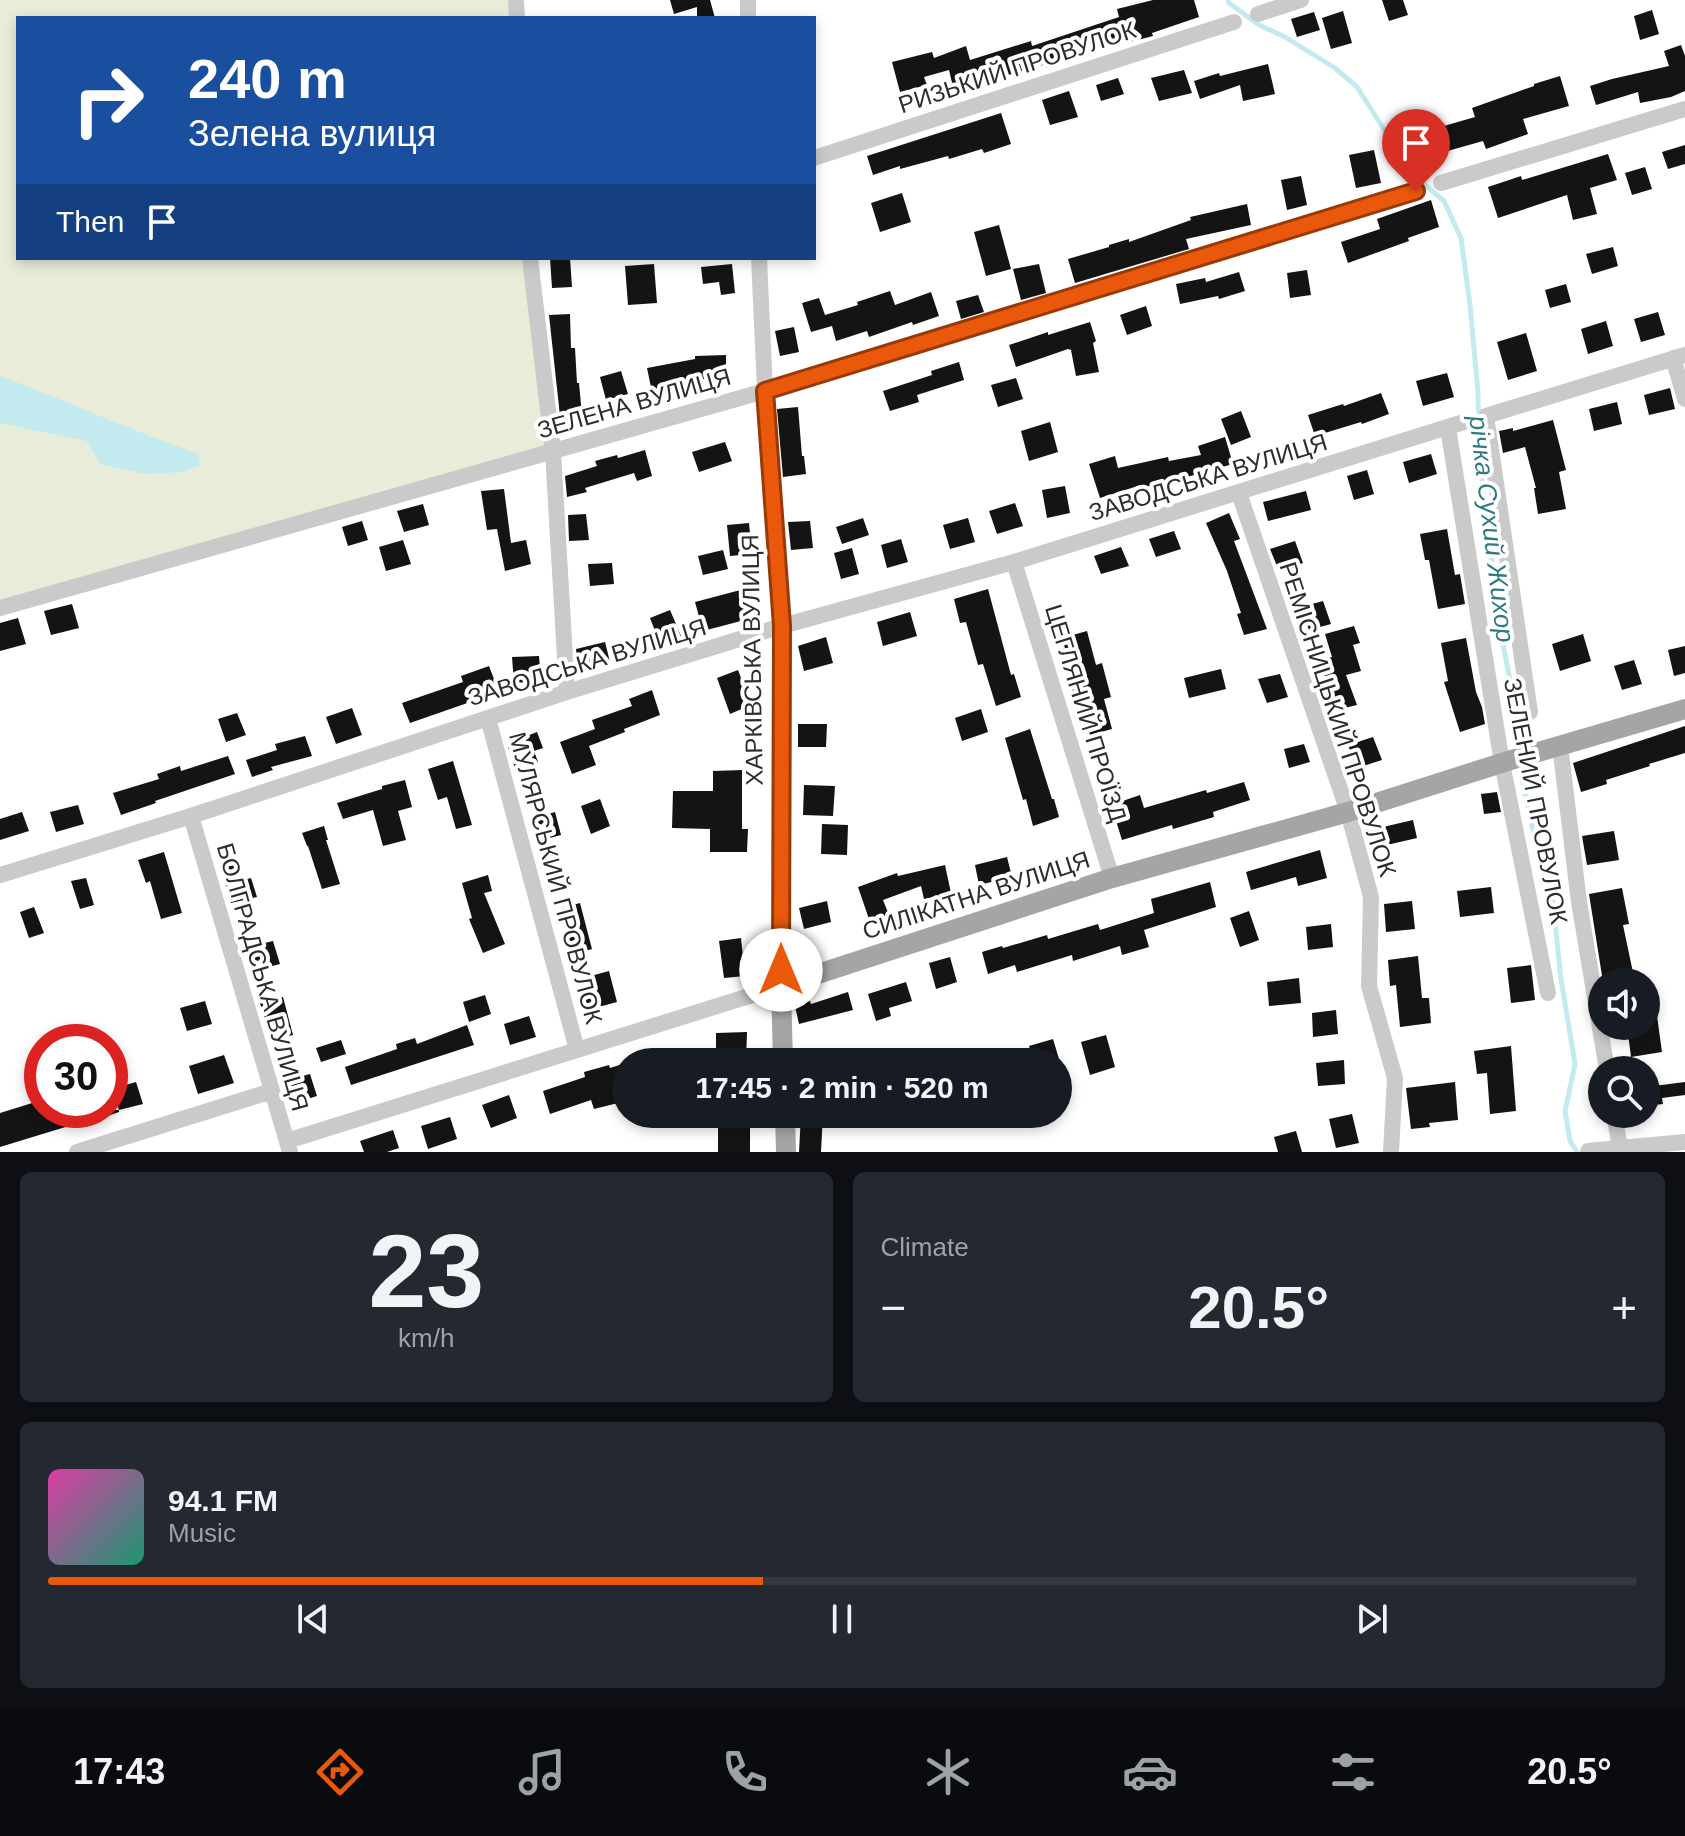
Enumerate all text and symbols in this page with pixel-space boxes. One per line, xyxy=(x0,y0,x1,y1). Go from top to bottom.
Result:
street label: РИЗЬКИЙ ПРОВУЛОК xyxy=(895,16,1139,118)
text: 240 m xyxy=(188,47,347,110)
icon: right xyxy=(56,48,160,152)
pin xyxy=(1382,109,1450,191)
text: Зелена вулиця xyxy=(188,113,436,154)
icon: arrive xyxy=(1394,121,1438,165)
icon: arrive xyxy=(140,200,184,244)
text: Then xyxy=(56,205,124,238)
street label: ЗЕЛЕНА ВУЛИЦЯ xyxy=(534,362,734,444)
water label: річка Сухий Жихор xyxy=(1463,413,1521,644)
street label: ЗАВОДСЬКА ВУЛИЦЯ xyxy=(1086,428,1330,526)
street label: ХАРКІВСЬКА ВУЛИЦЯ xyxy=(736,534,768,786)
street label: РЕМІСНИЦЬКИЙ ПРОВУЛОК xyxy=(1274,559,1402,879)
street label: ЦЕГЛЯНИЙ ПРОЇЗД xyxy=(1040,601,1132,825)
street label: ЗАВОДСЬКА ВУЛИЦЯ xyxy=(465,613,709,711)
street label: ЗЕЛЕНИЙ ПРОВУЛОК xyxy=(1499,676,1573,926)
street label: МУЛЯРСЬКИЙ ПРОВУЛОК xyxy=(504,729,608,1027)
street label: БОЛГРАДСЬКА ВУЛИЦЯ xyxy=(212,840,314,1114)
street label: СИЛІКАТНА ВУЛИЦЯ xyxy=(859,845,1093,945)
position arrow xyxy=(739,928,823,1012)
map controls xyxy=(1588,968,1660,1128)
button: sound xyxy=(1588,968,1660,1040)
speed limit sign: 30 xyxy=(24,1024,128,1128)
button: search xyxy=(1588,1056,1660,1128)
text: 17:45 · 2 min · 520 m xyxy=(695,1071,989,1104)
text: 23 xyxy=(368,1213,484,1329)
text: Climate xyxy=(881,1232,969,1262)
text: 20.5° xyxy=(1188,1274,1329,1341)
text: − xyxy=(881,1283,906,1332)
text: + xyxy=(1611,1283,1637,1332)
text: km/h xyxy=(398,1323,454,1353)
text: 94.1 FM xyxy=(168,1484,278,1517)
text: Music xyxy=(168,1518,236,1548)
icon: previous xyxy=(291,1597,335,1641)
icon: pause xyxy=(820,1597,864,1641)
icon: next xyxy=(1350,1597,1394,1641)
icon: directions xyxy=(312,1744,368,1800)
icon: music xyxy=(514,1744,570,1800)
icon: phone xyxy=(717,1744,773,1800)
icon: climate xyxy=(920,1744,976,1800)
icon: car xyxy=(1122,1744,1178,1800)
icon: filters xyxy=(1325,1744,1381,1800)
text: 17:43 xyxy=(73,1751,165,1792)
text: 20.5° xyxy=(1527,1751,1612,1792)

